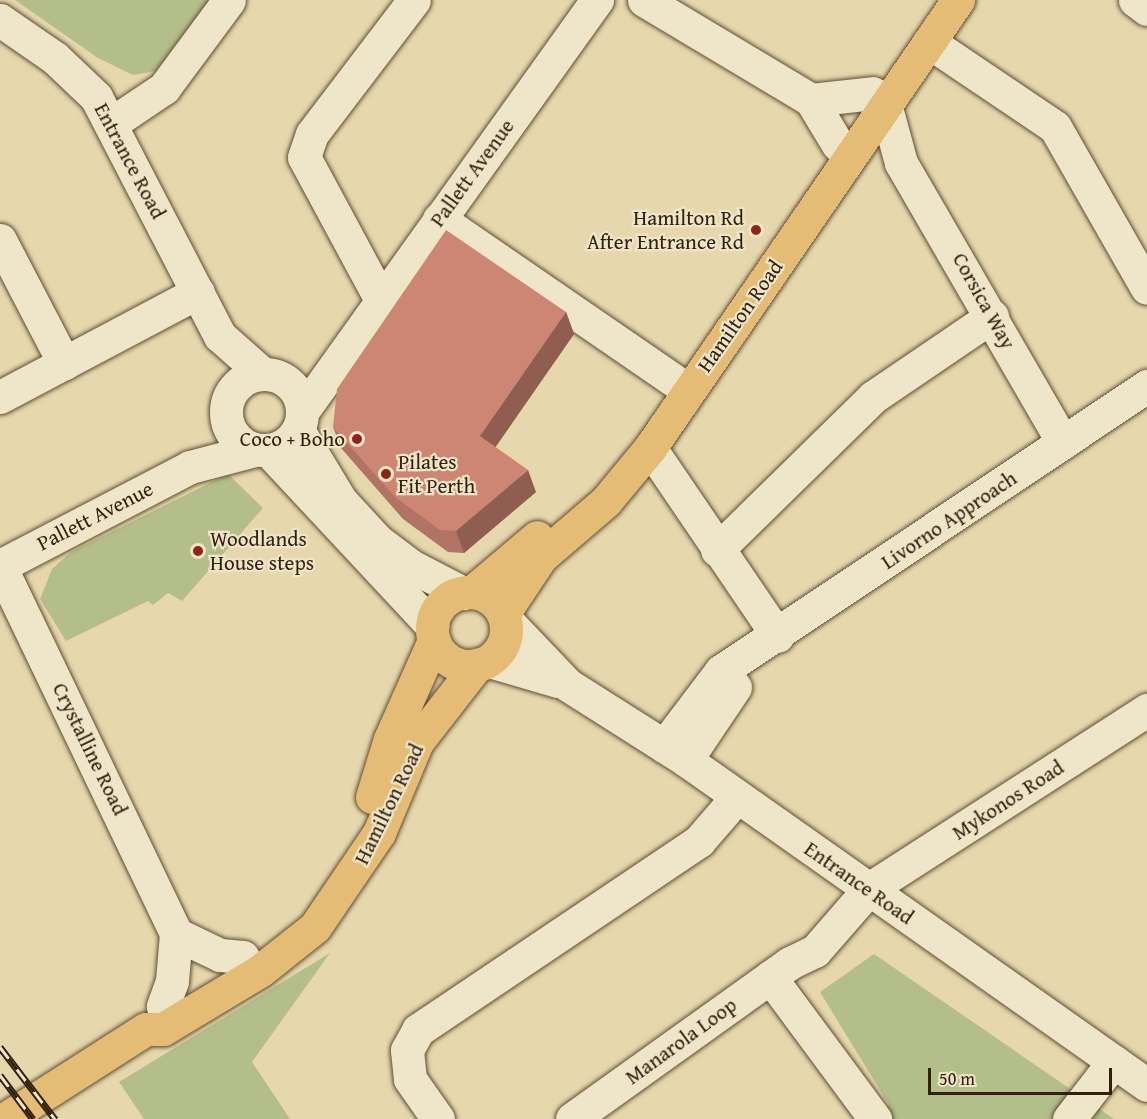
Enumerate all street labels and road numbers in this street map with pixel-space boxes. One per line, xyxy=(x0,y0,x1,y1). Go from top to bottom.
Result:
street label: Entrance Road xyxy=(89,99,171,223)
street label: Pallett Avenue xyxy=(425,114,519,232)
street label: Corsica Way xyxy=(947,248,1021,354)
street label: Hamilton Road xyxy=(692,255,788,377)
street label: Livorno Approach xyxy=(877,465,1021,575)
street label: Pallett Avenue xyxy=(33,476,157,556)
street label: Crystalline Road xyxy=(47,679,133,819)
street label: Hamilton Road xyxy=(349,739,429,869)
street label: Mykonos Road xyxy=(947,755,1069,845)
street label: Entrance Road xyxy=(799,836,919,930)
street label: Manarola Loop xyxy=(620,992,742,1090)

